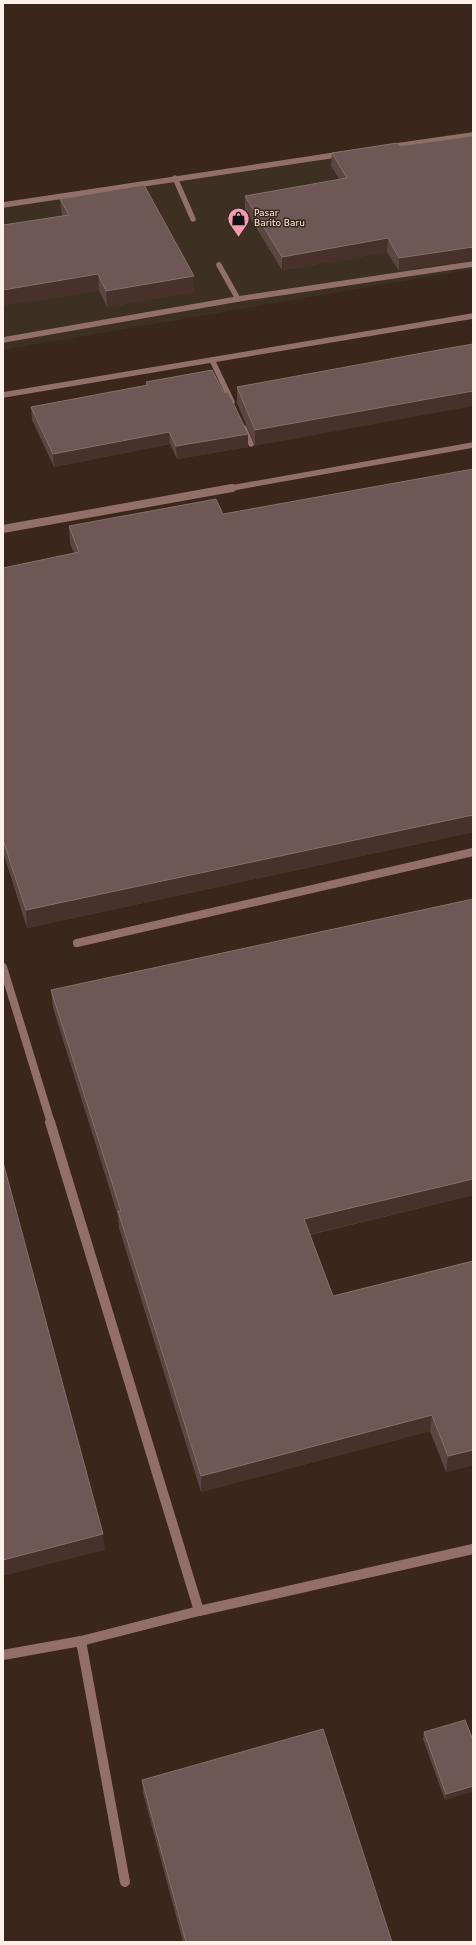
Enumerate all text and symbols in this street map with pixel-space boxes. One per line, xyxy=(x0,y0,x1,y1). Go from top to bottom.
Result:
shop icon: Pasar Barito Baru xyxy=(225,205,251,238)
place label: Pasar Barito Baru xyxy=(254,208,305,228)

